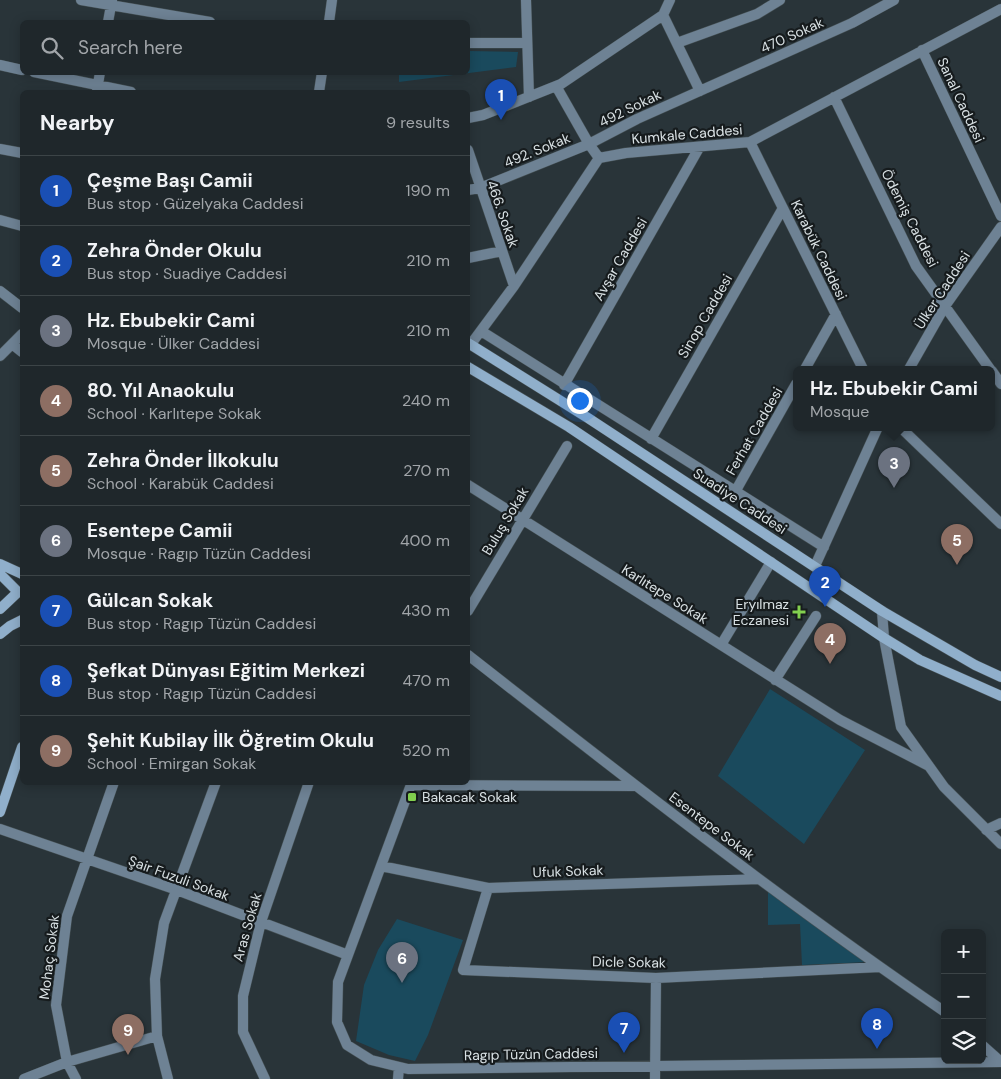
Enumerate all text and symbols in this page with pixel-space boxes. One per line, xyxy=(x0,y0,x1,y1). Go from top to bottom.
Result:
street label: 470 Sokak xyxy=(758,13,826,57)
search box xyxy=(20,20,470,75)
icon: search xyxy=(38,34,66,62)
text: Search here xyxy=(78,35,183,60)
street label: Sanal Caddesi xyxy=(933,55,989,145)
pin: 1 xyxy=(485,79,517,120)
street label: 492 Sokak xyxy=(596,85,664,131)
text: Nearby xyxy=(40,109,114,137)
text: 9 results xyxy=(386,112,450,133)
street label: Kumkale Caddesi xyxy=(631,120,743,148)
street label: 492. Sokak xyxy=(501,129,573,171)
street label: Ödemiş Caddesi xyxy=(878,166,942,270)
text: Çeşme Başı Camii xyxy=(87,168,253,193)
street label: 466. Sokak xyxy=(483,178,523,250)
text: 1 xyxy=(53,180,59,201)
text: 190 m xyxy=(406,180,450,201)
text: Bus stop · Güzelyaka Caddesi xyxy=(87,193,304,214)
street label: Karabük Caddesi xyxy=(787,197,851,303)
street label: Avşar Caddesi xyxy=(589,214,651,304)
text: Zehra Önder Okulu xyxy=(87,238,262,263)
street label: Ülker Caddesi xyxy=(910,248,974,332)
text: 2 xyxy=(51,250,61,271)
text: 210 m xyxy=(406,250,450,271)
text: Bus stop · Suadiye Caddesi xyxy=(87,263,287,284)
street label: Sinop Caddesi xyxy=(674,271,736,361)
text: Hz. Ebubekir Cami xyxy=(87,308,255,333)
text: 3 xyxy=(51,320,61,341)
text: 210 m xyxy=(406,320,450,341)
text: Mosque · Ülker Caddesi xyxy=(87,333,260,354)
popup xyxy=(793,366,995,431)
text: Hz. Ebubekir Cami xyxy=(810,376,978,401)
text: 80. Yıl Anaokulu xyxy=(87,378,234,403)
street label: Ferhat Caddesi xyxy=(722,384,786,478)
your location xyxy=(567,388,593,414)
text: 4 xyxy=(51,390,61,411)
text: 240 m xyxy=(402,390,450,411)
text: Mosque xyxy=(810,401,869,422)
text: School · Karlıtepe Sokak xyxy=(87,403,262,424)
pin: 3 xyxy=(878,447,910,488)
text: Zehra Önder İlkokulu xyxy=(87,448,279,473)
text: 5 xyxy=(51,460,61,481)
text: 270 m xyxy=(403,460,450,481)
street label: Suadiye Caddesi xyxy=(690,464,790,538)
text: School · Karabük Caddesi xyxy=(87,473,274,494)
street label: Buluş Sokak xyxy=(478,484,532,558)
text: Esentepe Camii xyxy=(87,518,233,543)
pin: 5 xyxy=(941,524,973,565)
text: 6 xyxy=(51,530,61,551)
text: 400 m xyxy=(400,530,450,551)
text: Mosque · Ragıp Tüzün Caddesi xyxy=(87,543,311,564)
street label: Karlıtepe Sokak xyxy=(618,560,712,628)
pin: 2 xyxy=(809,566,841,607)
text: Gülcan Sokak xyxy=(87,588,213,613)
place label: Eryılmaz Eczanesi xyxy=(733,595,789,629)
text: 7 xyxy=(52,600,60,621)
text: 430 m xyxy=(401,600,450,621)
marker: Eryılmaz Eczanesi xyxy=(793,606,805,618)
text: Bus stop · Ragıp Tüzün Caddesi xyxy=(87,613,316,634)
pin: 4 xyxy=(814,623,846,664)
text: Şefkat Dünyası Eğitim Merkezi xyxy=(87,658,365,683)
text: 8 xyxy=(51,670,61,691)
text: 470 m xyxy=(403,670,450,691)
text: Bus stop · Ragıp Tüzün Caddesi xyxy=(87,683,316,704)
text: Şehit Kubilay İlk Öğretim Okulu xyxy=(87,728,374,753)
text: 9 xyxy=(51,740,61,761)
text: 520 m xyxy=(402,740,450,761)
text: School · Emirgan Sokak xyxy=(87,753,256,774)
place label: Bakacak Sokak xyxy=(422,788,517,806)
street label: Esentepe Sokak xyxy=(666,788,758,864)
marker: Bakacak Sokak xyxy=(406,791,418,803)
street label: Şair Fuzuli Sokak xyxy=(126,851,232,905)
street label: Ufuk Sokak xyxy=(532,861,604,881)
street label: Aras Sokak xyxy=(229,890,265,964)
street label: Mohaç Sokak xyxy=(35,913,63,1001)
map controls xyxy=(941,929,986,1064)
button: + xyxy=(941,929,986,974)
pin: 6 xyxy=(386,942,418,983)
street label: Dicle Sokak xyxy=(592,952,666,972)
button: − xyxy=(941,974,986,1019)
pin: 8 xyxy=(861,1008,893,1049)
pin: 7 xyxy=(608,1012,640,1053)
pin: 9 xyxy=(112,1014,144,1055)
button: layers xyxy=(941,1019,986,1064)
street label: Ragıp Tüzün Caddesi xyxy=(464,1044,598,1064)

